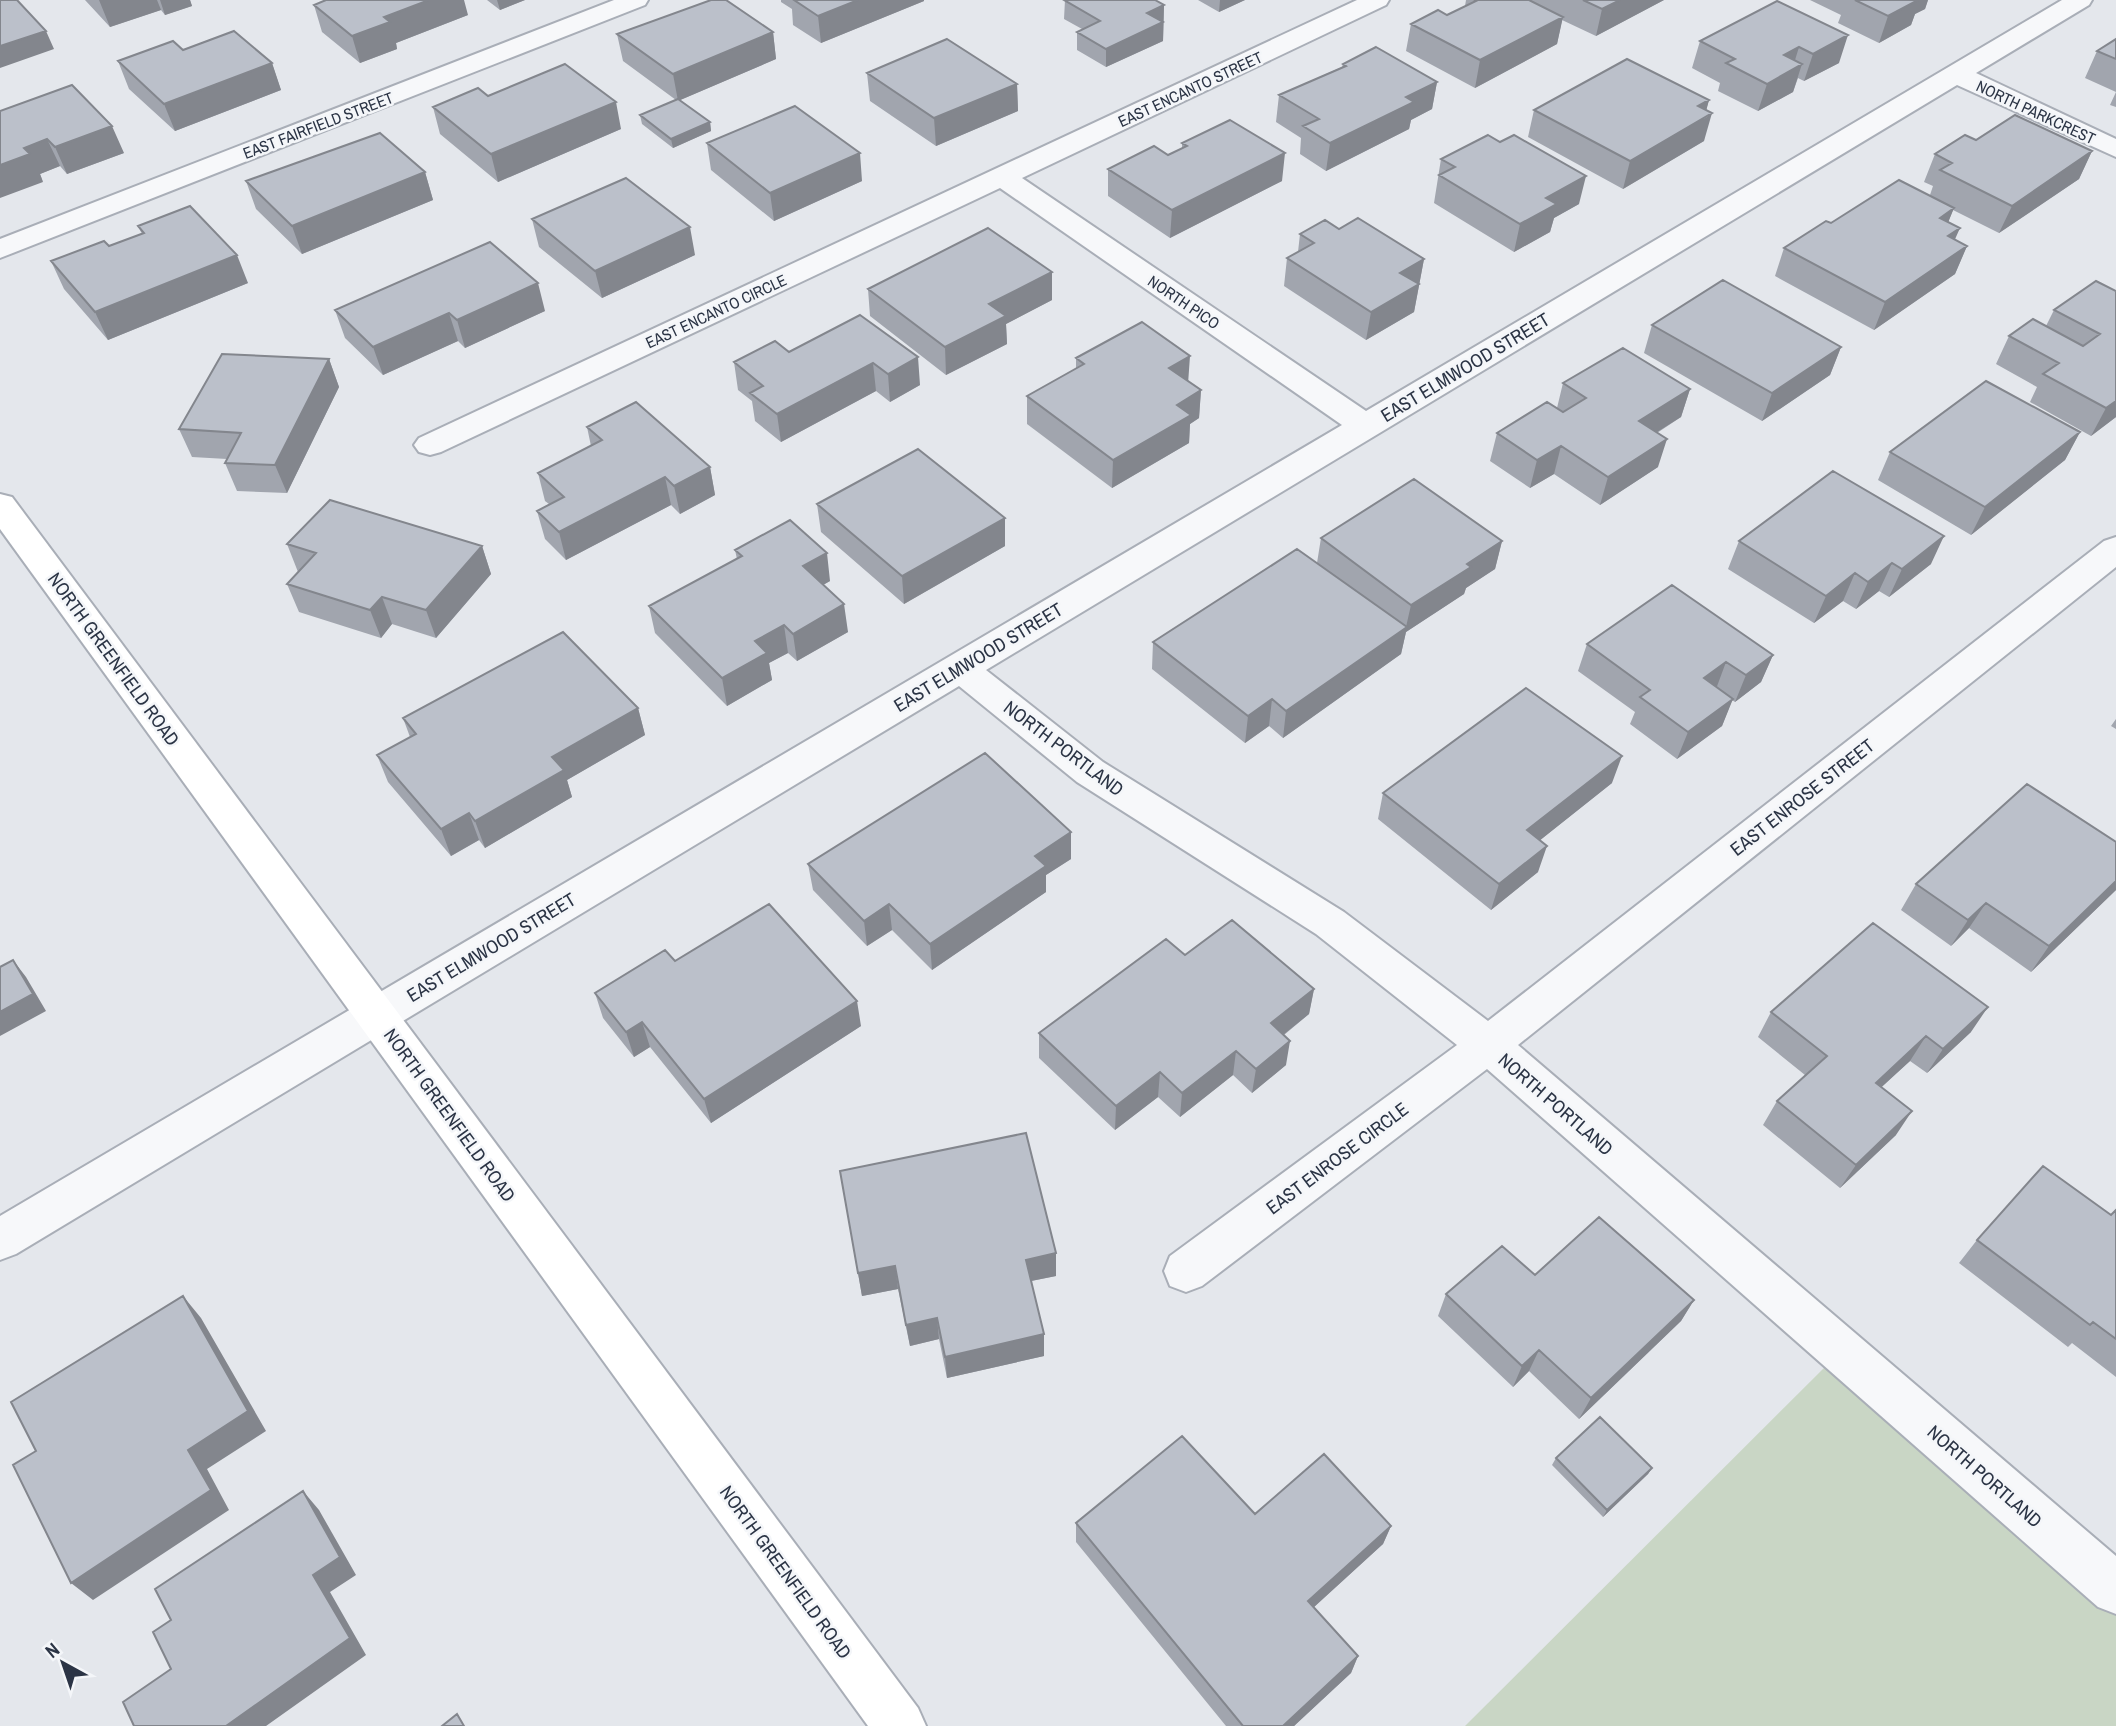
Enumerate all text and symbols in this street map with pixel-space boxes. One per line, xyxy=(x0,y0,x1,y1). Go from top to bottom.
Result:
street label: EAST ENCANTO STREET xyxy=(1114,46,1266,132)
street label: NORTH PARKCREST xyxy=(1973,75,2099,149)
street label: EAST FAIRFIELD STREET xyxy=(240,86,396,164)
street label: EAST ENCANTO CIRCLE xyxy=(642,269,790,353)
street label: NORTH PICO xyxy=(1144,270,1224,334)
street label: EAST ELMWOOD STREET xyxy=(1376,306,1555,428)
street label: NORTH GREENFIELD ROAD xyxy=(42,567,186,751)
street label: EAST ELMWOOD STREET xyxy=(889,596,1068,718)
street label: NORTH PORTLAND xyxy=(999,694,1129,802)
street label: EAST ENROSE STREET xyxy=(1725,732,1880,862)
street label: EAST ELMWOOD STREET xyxy=(402,886,581,1008)
street label: NORTH GREENFIELD ROAD xyxy=(378,1023,522,1207)
street label: NORTH PORTLAND xyxy=(1493,1047,1619,1161)
street label: EAST ENROSE CIRCLE xyxy=(1260,1096,1414,1220)
street label: NORTH PORTLAND xyxy=(1922,1419,2048,1533)
street label: NORTH GREENFIELD ROAD xyxy=(714,1480,858,1664)
north arrow xyxy=(28,1628,98,1698)
text: N xyxy=(39,1636,65,1664)

